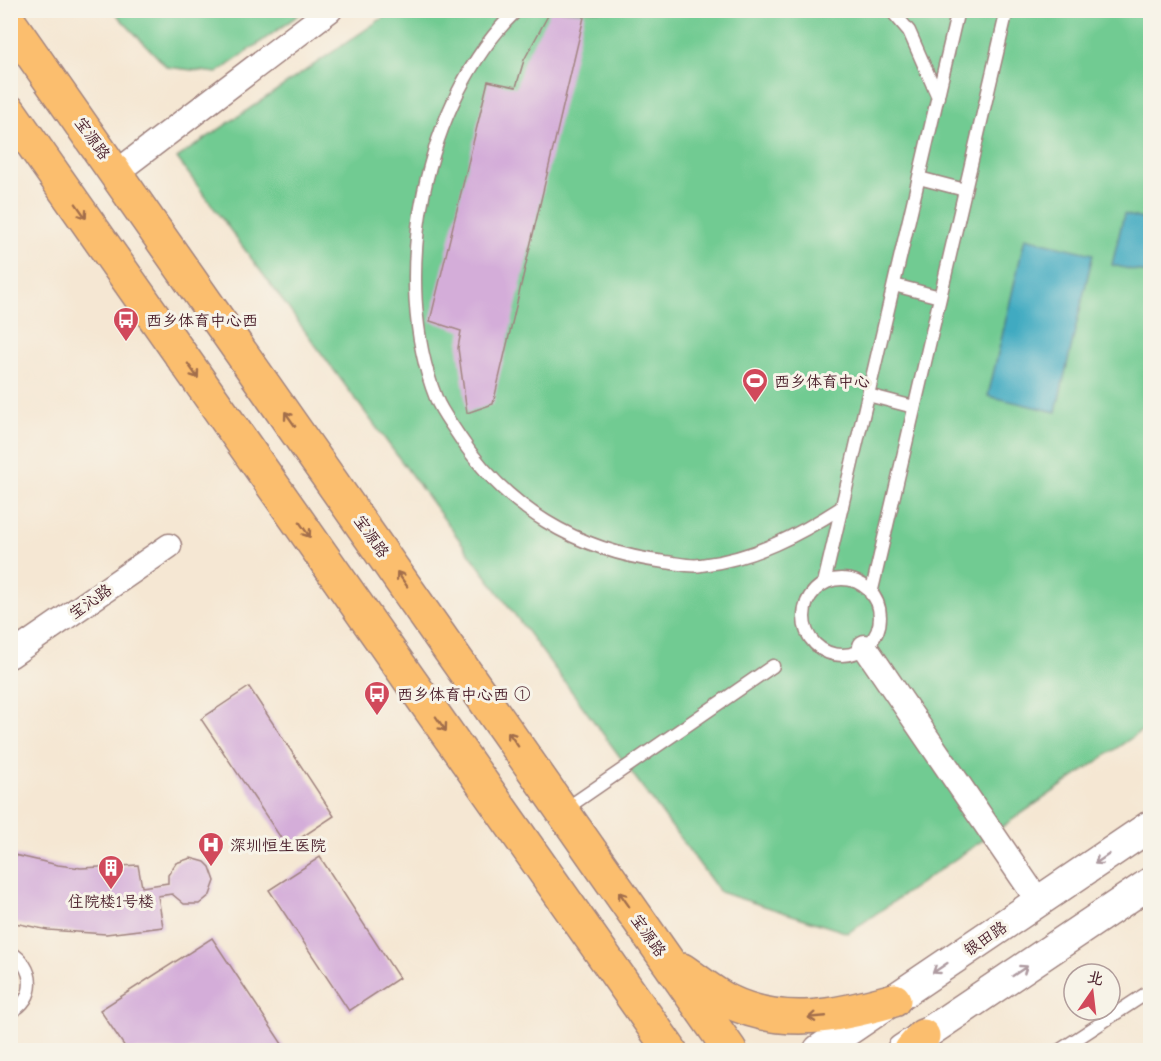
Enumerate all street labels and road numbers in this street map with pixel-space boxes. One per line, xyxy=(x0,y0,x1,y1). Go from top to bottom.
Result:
street label: 宝源路 xyxy=(71,114,114,163)
street label: 宝源路 xyxy=(350,512,392,561)
street label: 宝沁路 xyxy=(66,581,115,623)
street label: 宝源路 xyxy=(627,911,669,960)
street label: 银田路 xyxy=(961,918,1010,960)

